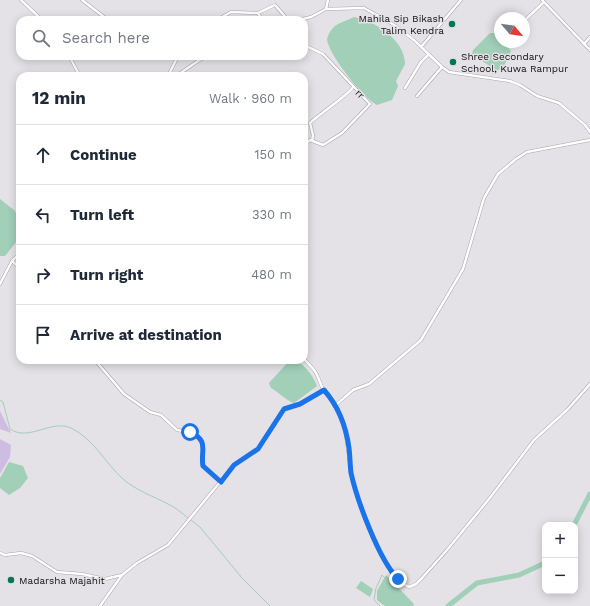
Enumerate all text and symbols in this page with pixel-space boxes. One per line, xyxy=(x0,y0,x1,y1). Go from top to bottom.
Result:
north arrow xyxy=(494,12,530,48)
place label: Mahila Sip Bikash Talim Kendra xyxy=(359,13,444,36)
search box xyxy=(16,16,308,60)
marker: Mahila Sip Bikash Talim Kendra xyxy=(447,19,457,29)
icon: search xyxy=(30,27,52,49)
text: Search here xyxy=(62,29,150,47)
place label: Shree Secondary School, Kuwa Rampur xyxy=(461,51,568,74)
marker: Shree Secondary School, Kuwa Rampur xyxy=(448,57,458,67)
street label: rr xyxy=(353,87,367,101)
text: 12 min xyxy=(32,88,86,108)
text: Walk · 960 m xyxy=(209,91,292,106)
icon: ahead xyxy=(32,144,54,166)
text: Continue xyxy=(70,146,137,164)
text: 150 m xyxy=(254,147,292,162)
icon: left xyxy=(32,204,54,226)
text: Turn left xyxy=(70,206,134,224)
text: 330 m xyxy=(252,207,292,222)
icon: right xyxy=(32,264,54,286)
text: Turn right xyxy=(70,266,143,284)
text: 480 m xyxy=(251,267,292,282)
icon: arrive xyxy=(32,324,54,346)
text: Arrive at destination xyxy=(70,326,222,344)
route start xyxy=(181,423,199,441)
map controls xyxy=(542,522,578,594)
button: + xyxy=(542,522,578,558)
button: − xyxy=(542,558,578,594)
route end xyxy=(389,570,407,588)
marker: Madarsha Majahit xyxy=(6,575,16,585)
place label: Madarsha Majahit xyxy=(19,575,106,586)

